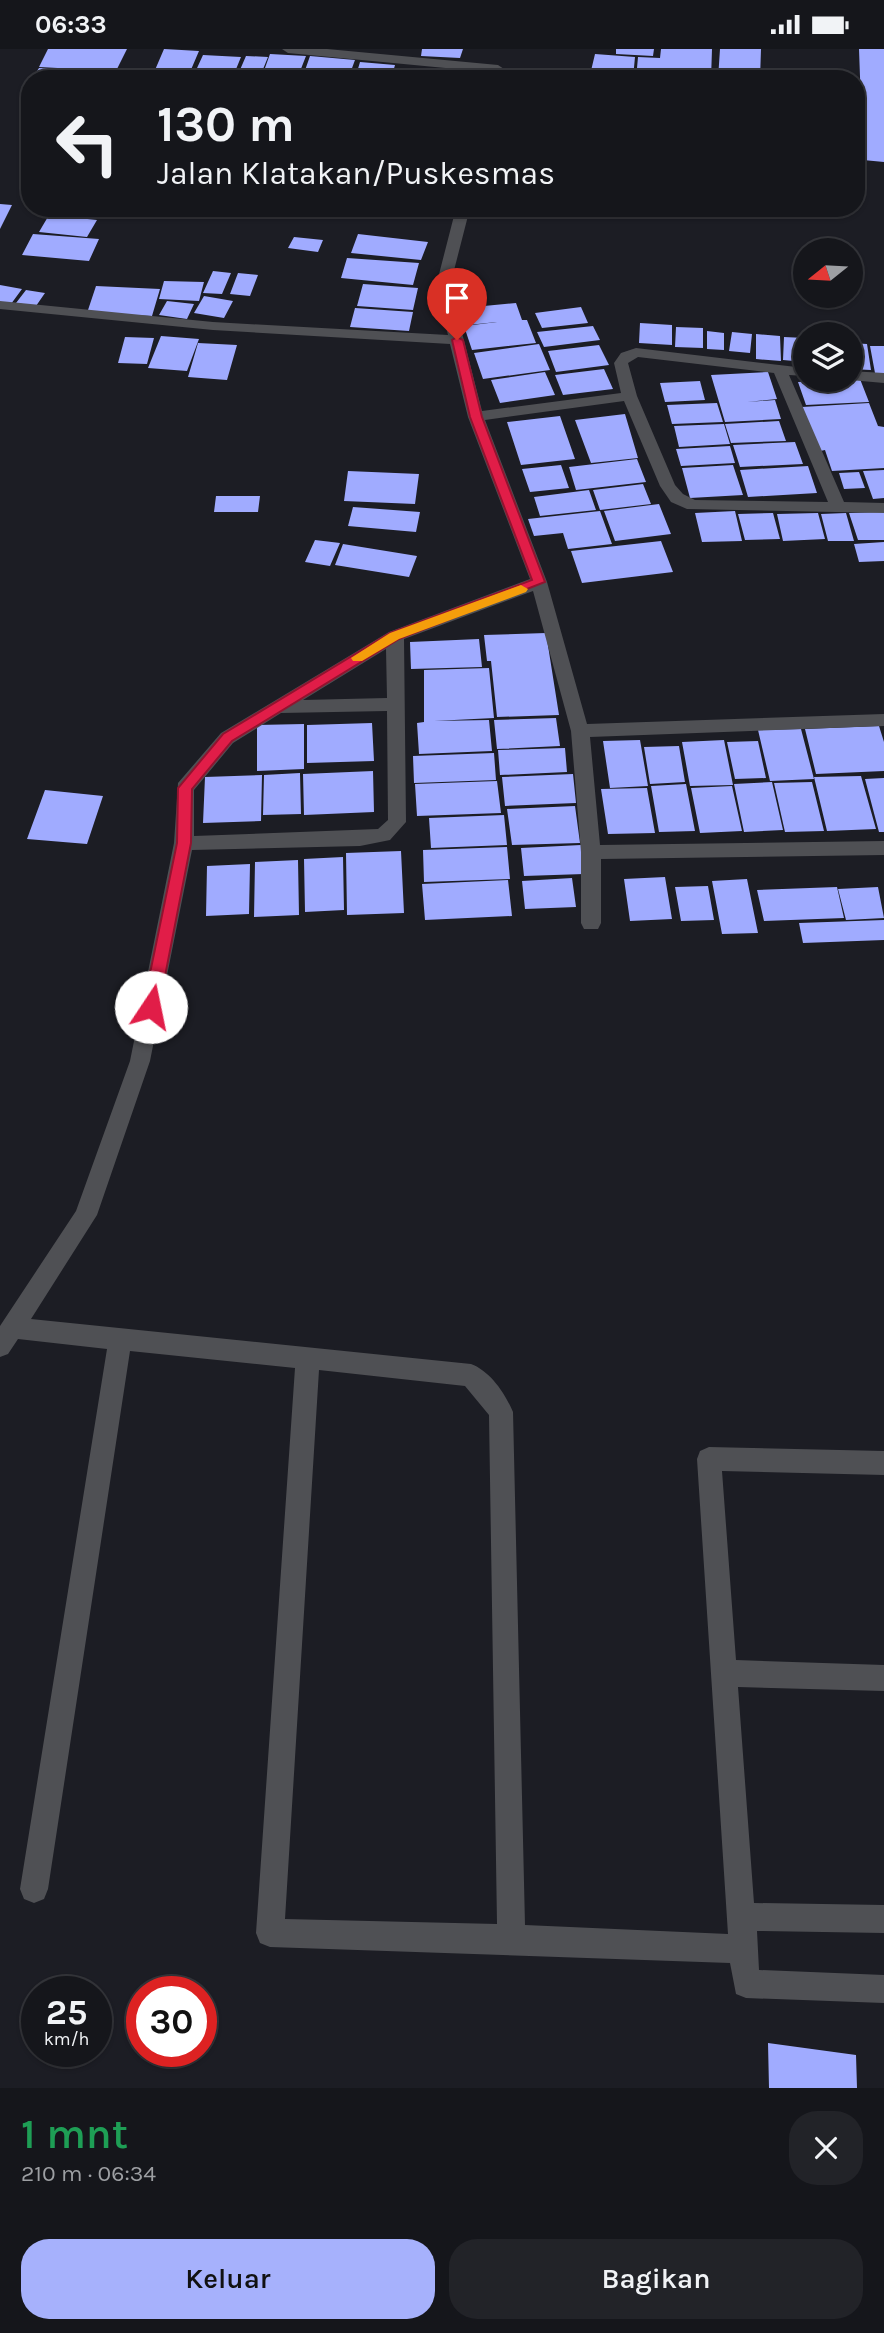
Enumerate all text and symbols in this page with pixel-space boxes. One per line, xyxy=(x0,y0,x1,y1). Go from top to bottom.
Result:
text: 06:33 xyxy=(35,9,107,40)
text: 130 m xyxy=(157,96,295,153)
icon: left xyxy=(42,98,133,189)
text: Jalan Klatakan/Puskesmas xyxy=(157,155,555,192)
north arrow xyxy=(793,238,863,308)
map controls xyxy=(793,238,863,392)
pin xyxy=(427,268,487,340)
icon: arrive xyxy=(438,279,476,317)
button: layers xyxy=(793,322,863,392)
position arrow xyxy=(114,970,188,1044)
speed limit sign: 30 xyxy=(126,1976,217,2067)
text: 25 xyxy=(46,1992,87,2033)
text: km/h xyxy=(44,2028,89,2050)
text: 1 mnt xyxy=(21,2109,128,2159)
button: close xyxy=(789,2111,863,2185)
text: 210 m · 06:34 xyxy=(21,2160,156,2187)
button: Keluar xyxy=(21,2239,435,2319)
button: Bagikan xyxy=(449,2239,863,2319)

